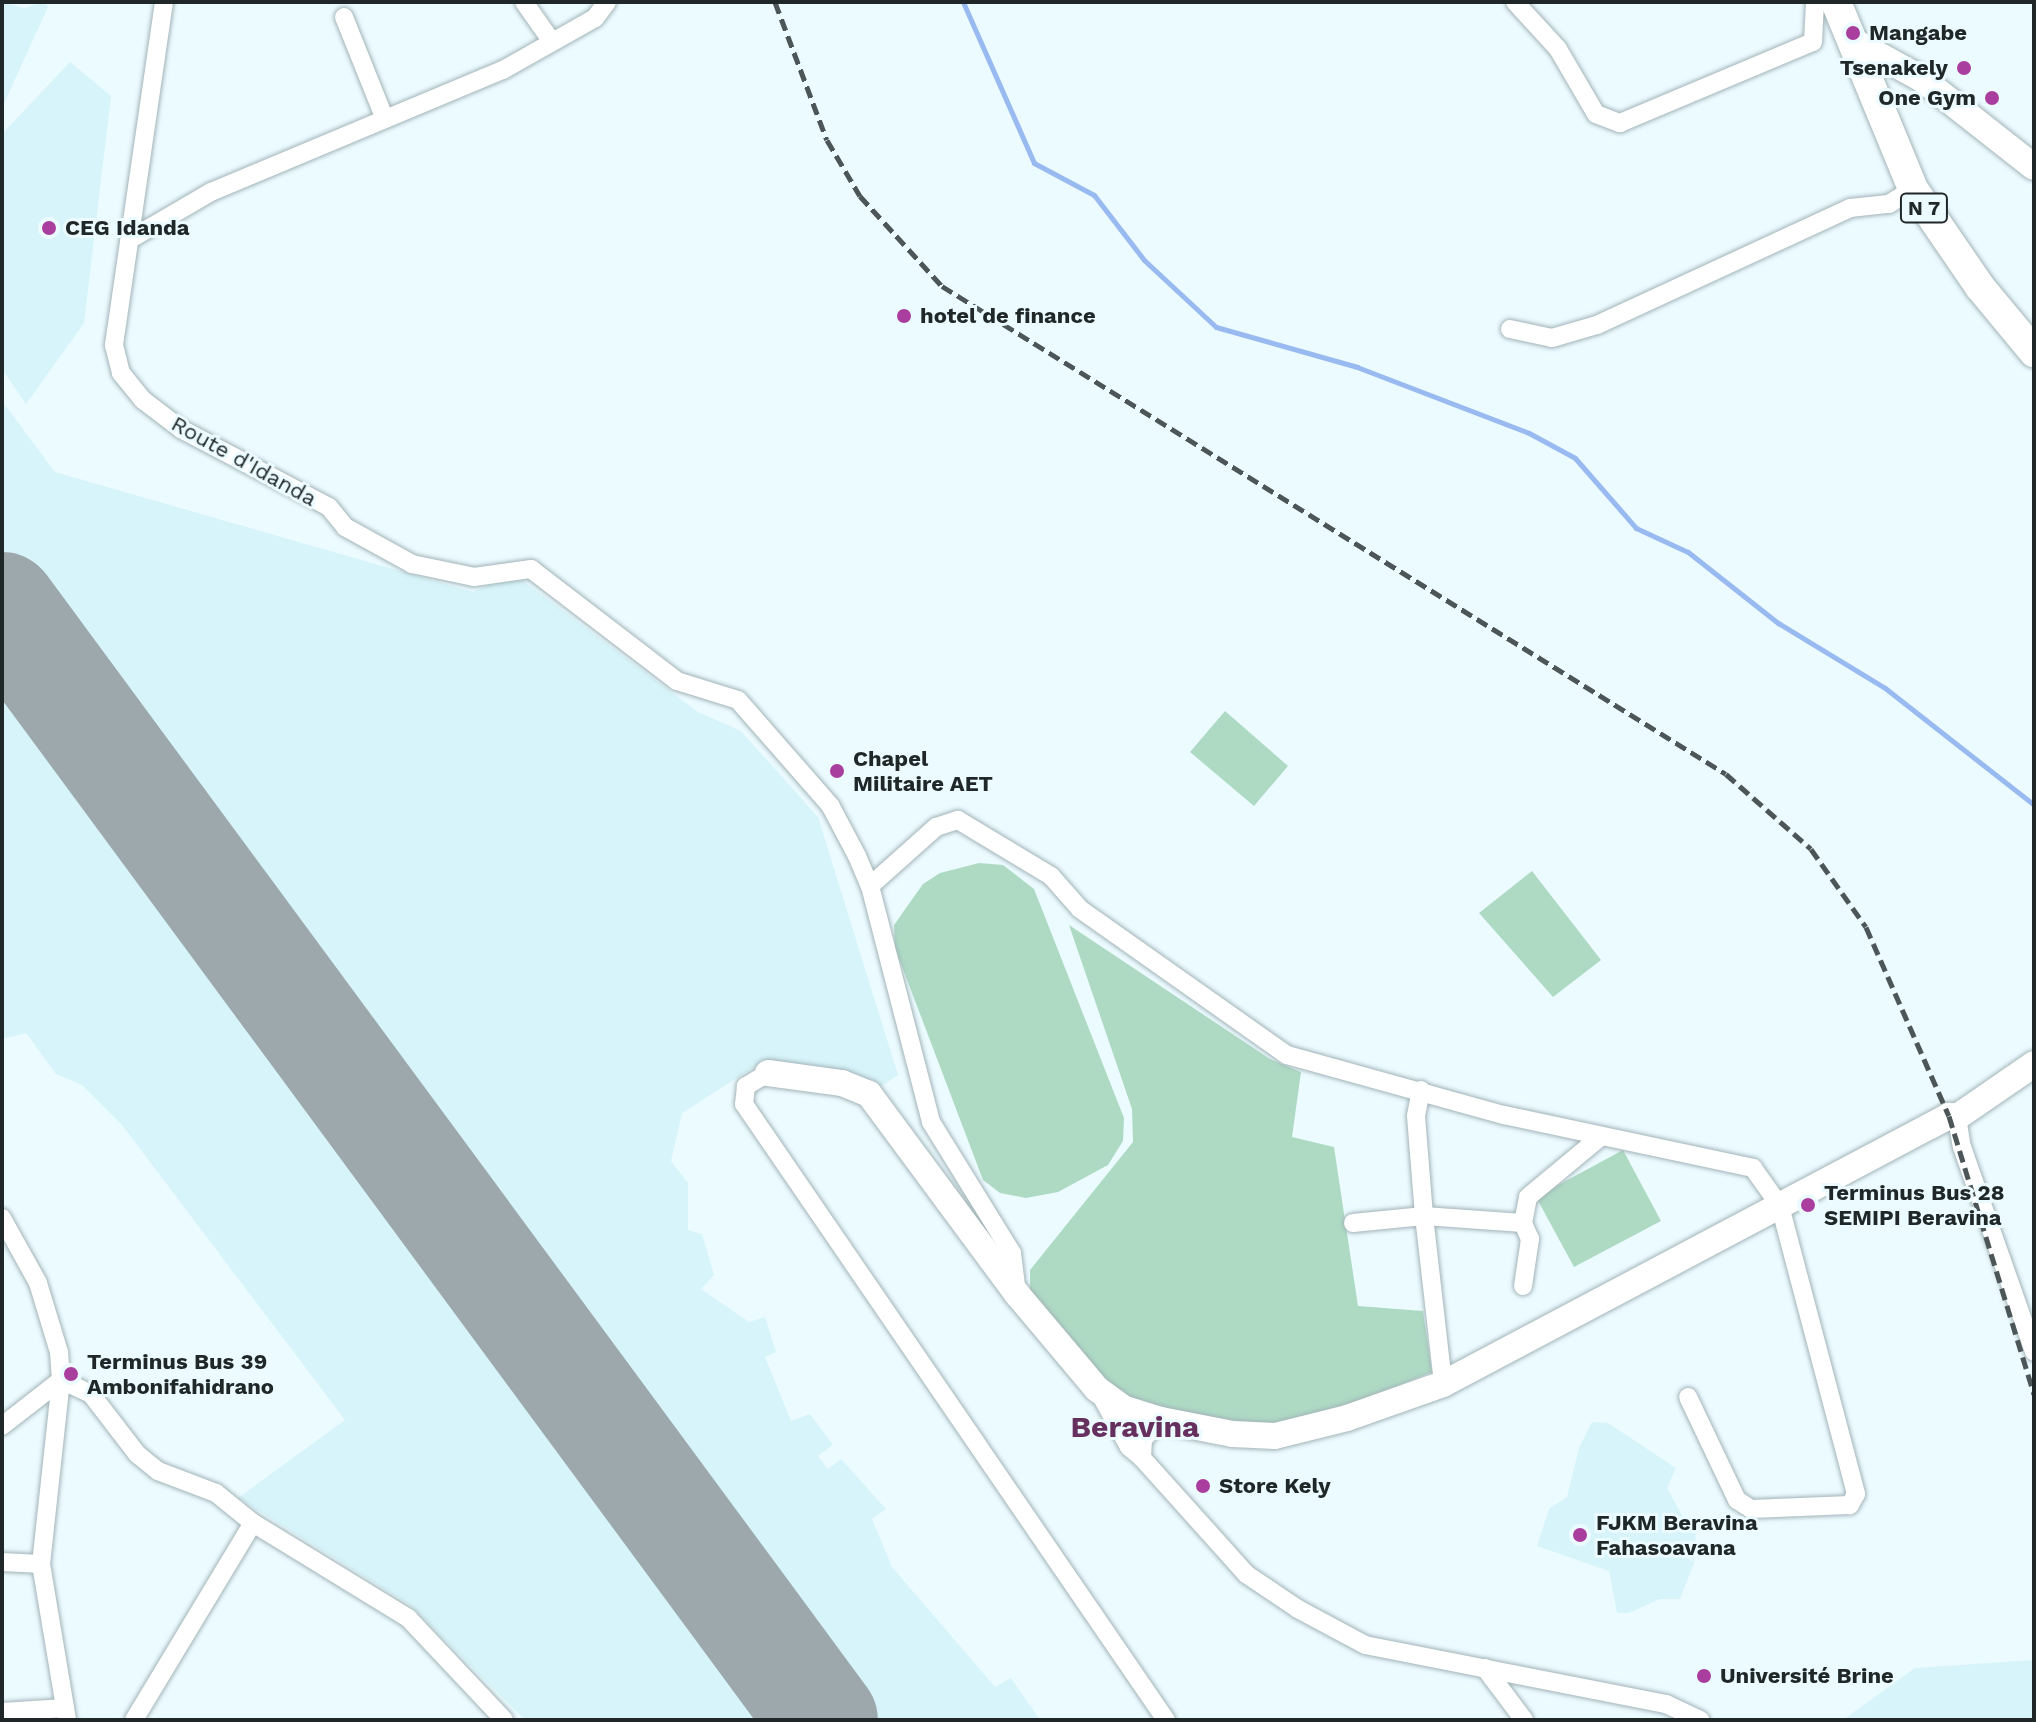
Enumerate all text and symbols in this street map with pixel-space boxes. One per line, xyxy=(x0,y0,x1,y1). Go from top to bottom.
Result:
place label: Mangabe xyxy=(1869,20,1967,46)
marker: Mangabe xyxy=(1844,24,1862,42)
place label: Tsenakely xyxy=(1840,55,1948,81)
marker: Tsenakely xyxy=(1955,59,1973,77)
place label: One Gym xyxy=(1878,85,1976,111)
marker: One Gym xyxy=(1983,89,2001,107)
road number: N 7 xyxy=(1898,192,1950,224)
place label: CEG Idanda xyxy=(65,215,190,241)
marker: CEG Idanda xyxy=(40,219,58,237)
place label: hotel de finance xyxy=(920,303,1096,329)
marker: hotel de finance xyxy=(895,307,913,325)
street label: Route d'Idanda xyxy=(167,410,321,512)
place label: Chapel Militaire AET xyxy=(853,745,993,796)
marker: Chapel Militaire AET xyxy=(828,762,846,780)
place label: Terminus Bus 28 SEMIPI Beravina xyxy=(1824,1179,2005,1230)
marker: Terminus Bus 28 SEMIPI Beravina xyxy=(1799,1196,1817,1214)
place label: Terminus Bus 39 Ambonifahidrano xyxy=(87,1348,274,1400)
marker: Terminus Bus 39 Ambonifahidrano xyxy=(62,1365,80,1383)
district label: Beravina xyxy=(1071,1409,1199,1445)
place label: Store Kely xyxy=(1219,1473,1331,1499)
marker: Store Kely xyxy=(1194,1477,1212,1495)
place label: FJKM Beravina Fahasoavana xyxy=(1596,1509,1758,1560)
marker: FJKM Beravina Fahasoavana xyxy=(1571,1526,1589,1544)
place label: Université Brine xyxy=(1720,1663,1894,1689)
marker: Université Brine xyxy=(1695,1667,1713,1685)

